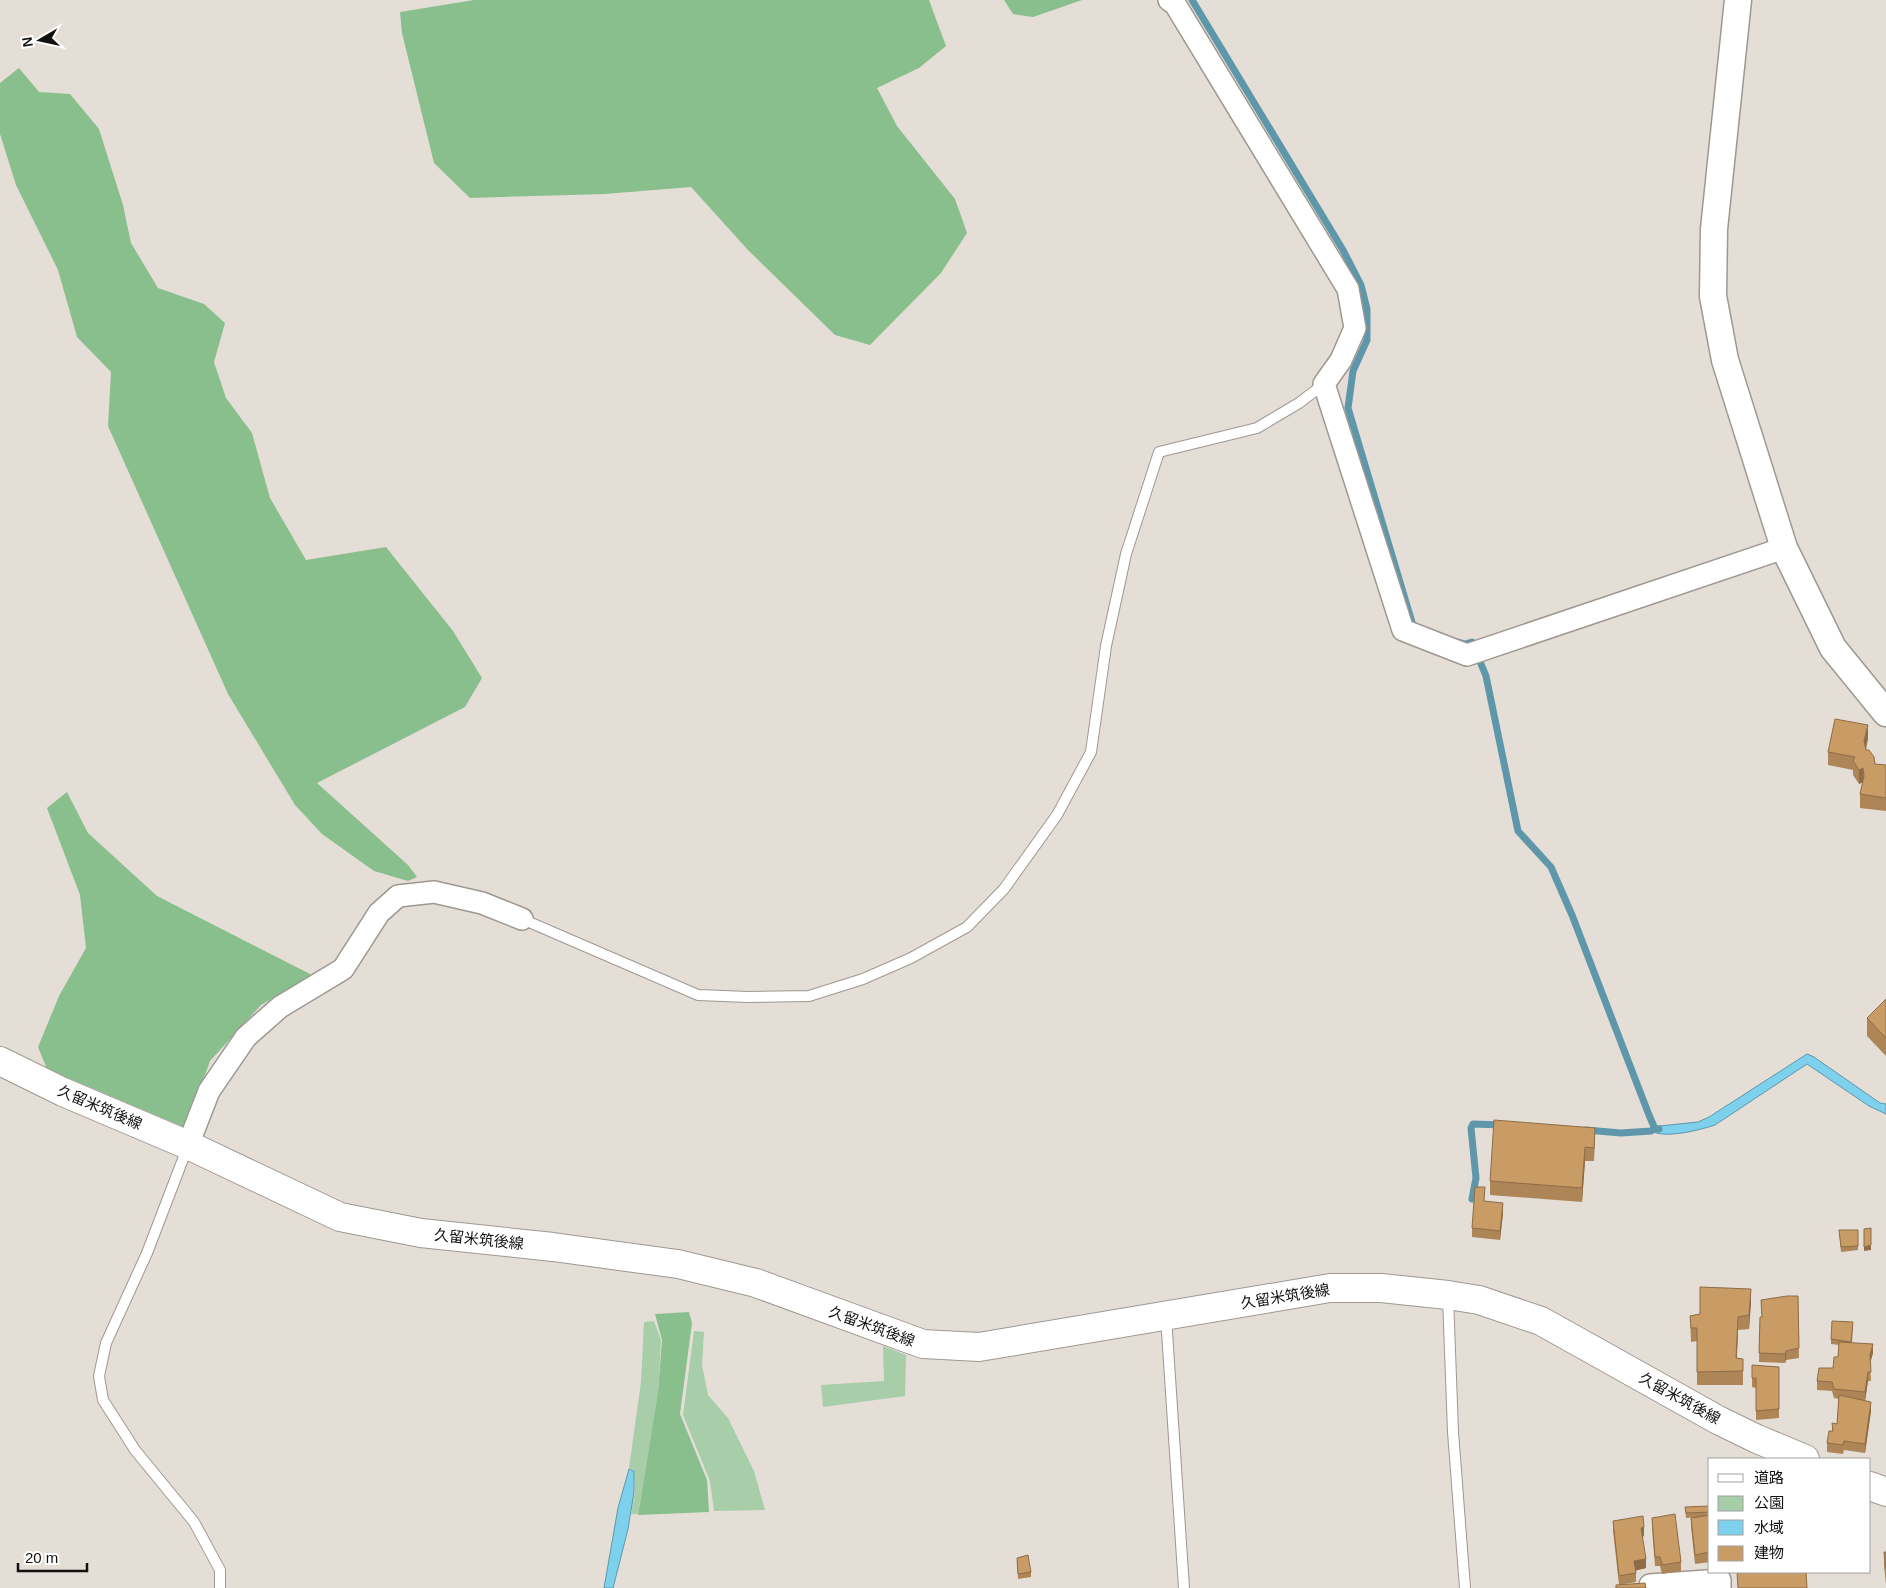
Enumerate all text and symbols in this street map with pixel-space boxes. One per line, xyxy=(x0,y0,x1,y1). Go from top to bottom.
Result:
north arrow xyxy=(15,15,65,65)
text: N xyxy=(18,36,36,48)
street label: 久留米筑後線 xyxy=(55,1082,145,1132)
street label: 久留米筑後線 xyxy=(433,1226,525,1252)
street label: 久留米筑後線 xyxy=(1239,1281,1331,1311)
street label: 久留米筑後線 xyxy=(827,1303,917,1349)
street label: 久留米筑後線 xyxy=(1637,1369,1723,1427)
legend xyxy=(1708,1458,1871,1573)
text: 道路 xyxy=(1754,1469,1784,1486)
text: 公園 xyxy=(1754,1494,1784,1511)
text: 水域 xyxy=(1754,1519,1784,1536)
scale bar xyxy=(18,1540,86,1572)
text: 建物 xyxy=(1754,1544,1784,1561)
text: 20 m xyxy=(25,1549,58,1566)

